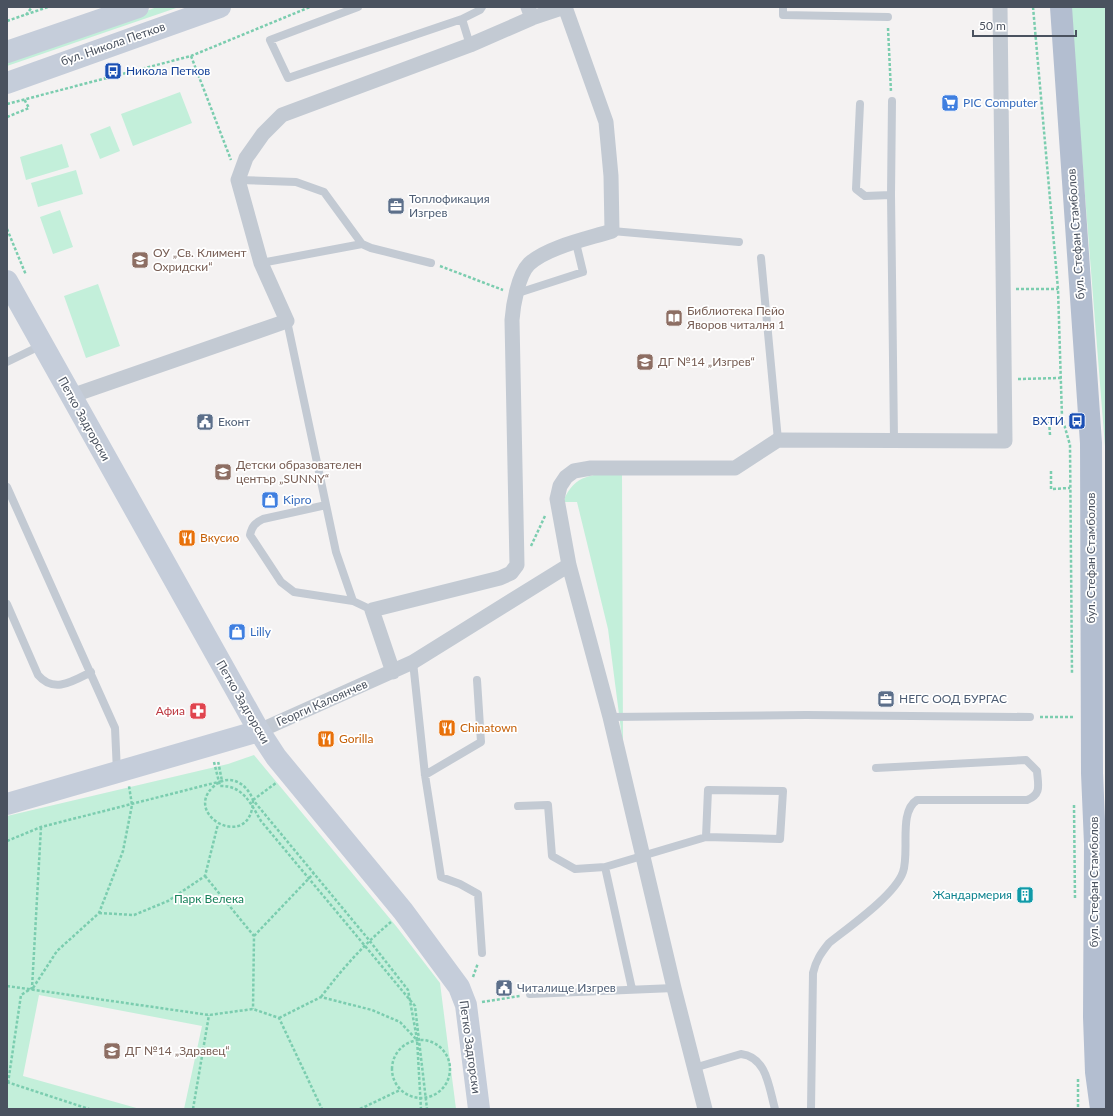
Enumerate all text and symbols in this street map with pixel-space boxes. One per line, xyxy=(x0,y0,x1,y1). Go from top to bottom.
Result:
scale bar xyxy=(973,12,1076,38)
text: 50 m xyxy=(979,18,1006,33)
street label: бул. Никола Петков xyxy=(59,19,167,69)
bus stop icon: Никола Петков xyxy=(103,61,123,81)
place label: Никола Петков xyxy=(126,64,210,78)
supermarket icon: PIC Computer xyxy=(940,93,960,113)
place label: PIC Computer xyxy=(963,95,1038,110)
street label: бул. Стефан Стамболов xyxy=(1063,168,1088,300)
place label: Топлофикация Изгрев xyxy=(409,191,490,220)
office icon: Топлофикация Изгрев xyxy=(386,196,406,216)
place label: ОУ „Св. Климент Охридски“ xyxy=(153,245,247,274)
school or university icon: ОУ „Св. Климент Охридски“ xyxy=(130,250,150,270)
place label: Библиотека Пейо Яворов читалня 1 xyxy=(686,303,785,332)
library icon: Библиотека Пейо Яворов читалня 1 xyxy=(664,308,684,328)
school or university icon: ДГ №14 „Изгрев“ xyxy=(635,352,655,372)
place label: ДГ №14 „Изгрев“ xyxy=(658,354,755,369)
street label: Петко Задгорски xyxy=(55,374,114,464)
bus stop icon: ВХТИ xyxy=(1067,411,1087,431)
public building icon: Еконт xyxy=(195,412,215,432)
place label: ВХТИ xyxy=(1032,413,1064,428)
place label: Еконт xyxy=(218,414,250,429)
place label: Детски образователен център „SUNNY“ xyxy=(236,457,362,486)
school or university icon: Детски образователен център „SUNNY“ xyxy=(213,462,233,482)
shop icon: Kipro xyxy=(260,490,280,510)
place label: Kipro xyxy=(283,492,312,507)
street label: бул. Стефан Стамболов xyxy=(1083,492,1098,624)
restaurant icon: Вкусио xyxy=(177,528,197,548)
place label: Вкусио xyxy=(200,530,239,545)
shop icon: Lilly xyxy=(227,622,247,642)
place label: Lilly xyxy=(250,624,272,639)
street label: Петко Задгорски xyxy=(213,657,273,746)
street label: Георги Калоянчев xyxy=(274,676,370,729)
office icon: НЕГС ООД БУРГАС xyxy=(876,689,896,709)
place label: НЕГС ООД БУРГАС xyxy=(899,691,1007,706)
pharmacy icon: Афиа xyxy=(188,701,208,721)
place label: Афиа xyxy=(156,703,185,718)
restaurant icon: Chinatown xyxy=(437,718,457,738)
place label: Chinatown xyxy=(460,720,517,735)
restaurant icon: Gorilla xyxy=(316,729,336,749)
place label: Gorilla xyxy=(339,731,373,746)
street label: бул. Стефан Стамболов xyxy=(1086,816,1101,948)
building icon: Жандармерия xyxy=(1015,885,1035,905)
place label: Жандармерия xyxy=(932,887,1012,902)
park label: Парк Велека xyxy=(174,891,244,906)
public building icon: Читалище Изгрев xyxy=(494,978,514,998)
place label: Читалище Изгрев xyxy=(517,980,616,995)
street label: Петко Задгорски xyxy=(457,999,484,1095)
school or university icon: ДГ №14 „Здравец“ xyxy=(102,1041,122,1061)
place label: ДГ №14 „Здравец“ xyxy=(125,1043,230,1058)

